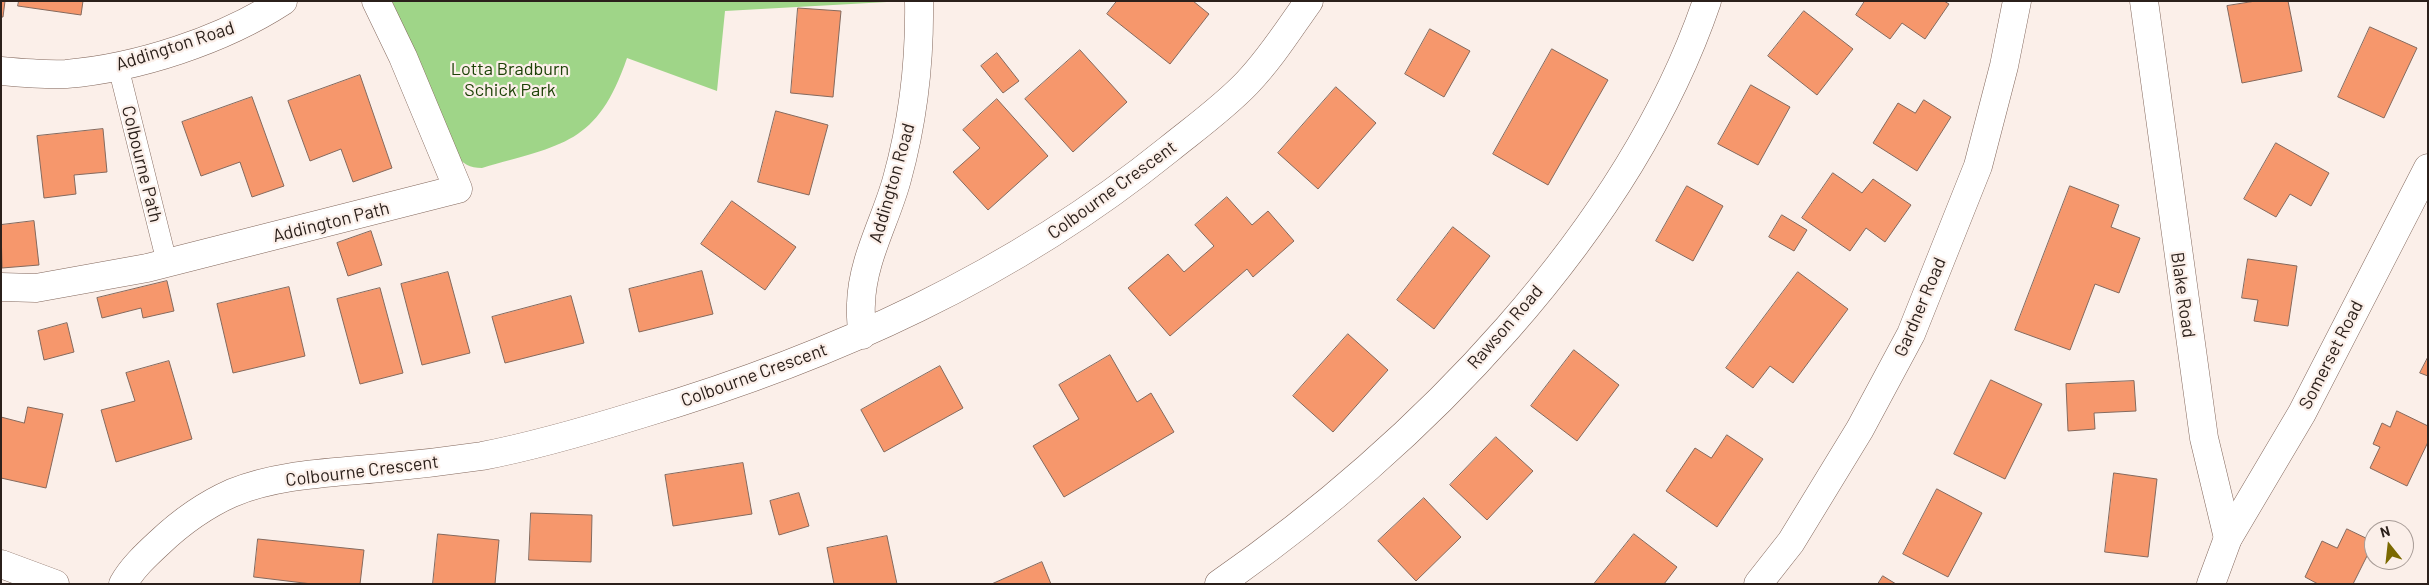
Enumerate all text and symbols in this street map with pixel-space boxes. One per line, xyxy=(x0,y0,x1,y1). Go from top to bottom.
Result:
street label: Addington Road xyxy=(113,17,237,75)
park label: Lotta Bradburn Schick Park xyxy=(451,58,569,100)
street label: Colbourne Path xyxy=(117,103,167,225)
street label: Addington Road xyxy=(865,121,919,245)
street label: Colbourne Crescent xyxy=(1043,136,1181,244)
street label: Addington Path xyxy=(270,197,392,247)
street label: Blake Road xyxy=(2166,251,2200,339)
street label: Gardner Road xyxy=(1889,254,1951,360)
street label: Rawson Road xyxy=(1463,281,1547,373)
street label: Somerset Road xyxy=(2294,297,2368,413)
street label: Colbourne Crescent xyxy=(678,339,830,411)
street label: Colbourne Crescent xyxy=(284,451,440,491)
north arrow xyxy=(2364,520,2414,570)
text: N xyxy=(2378,522,2392,541)

